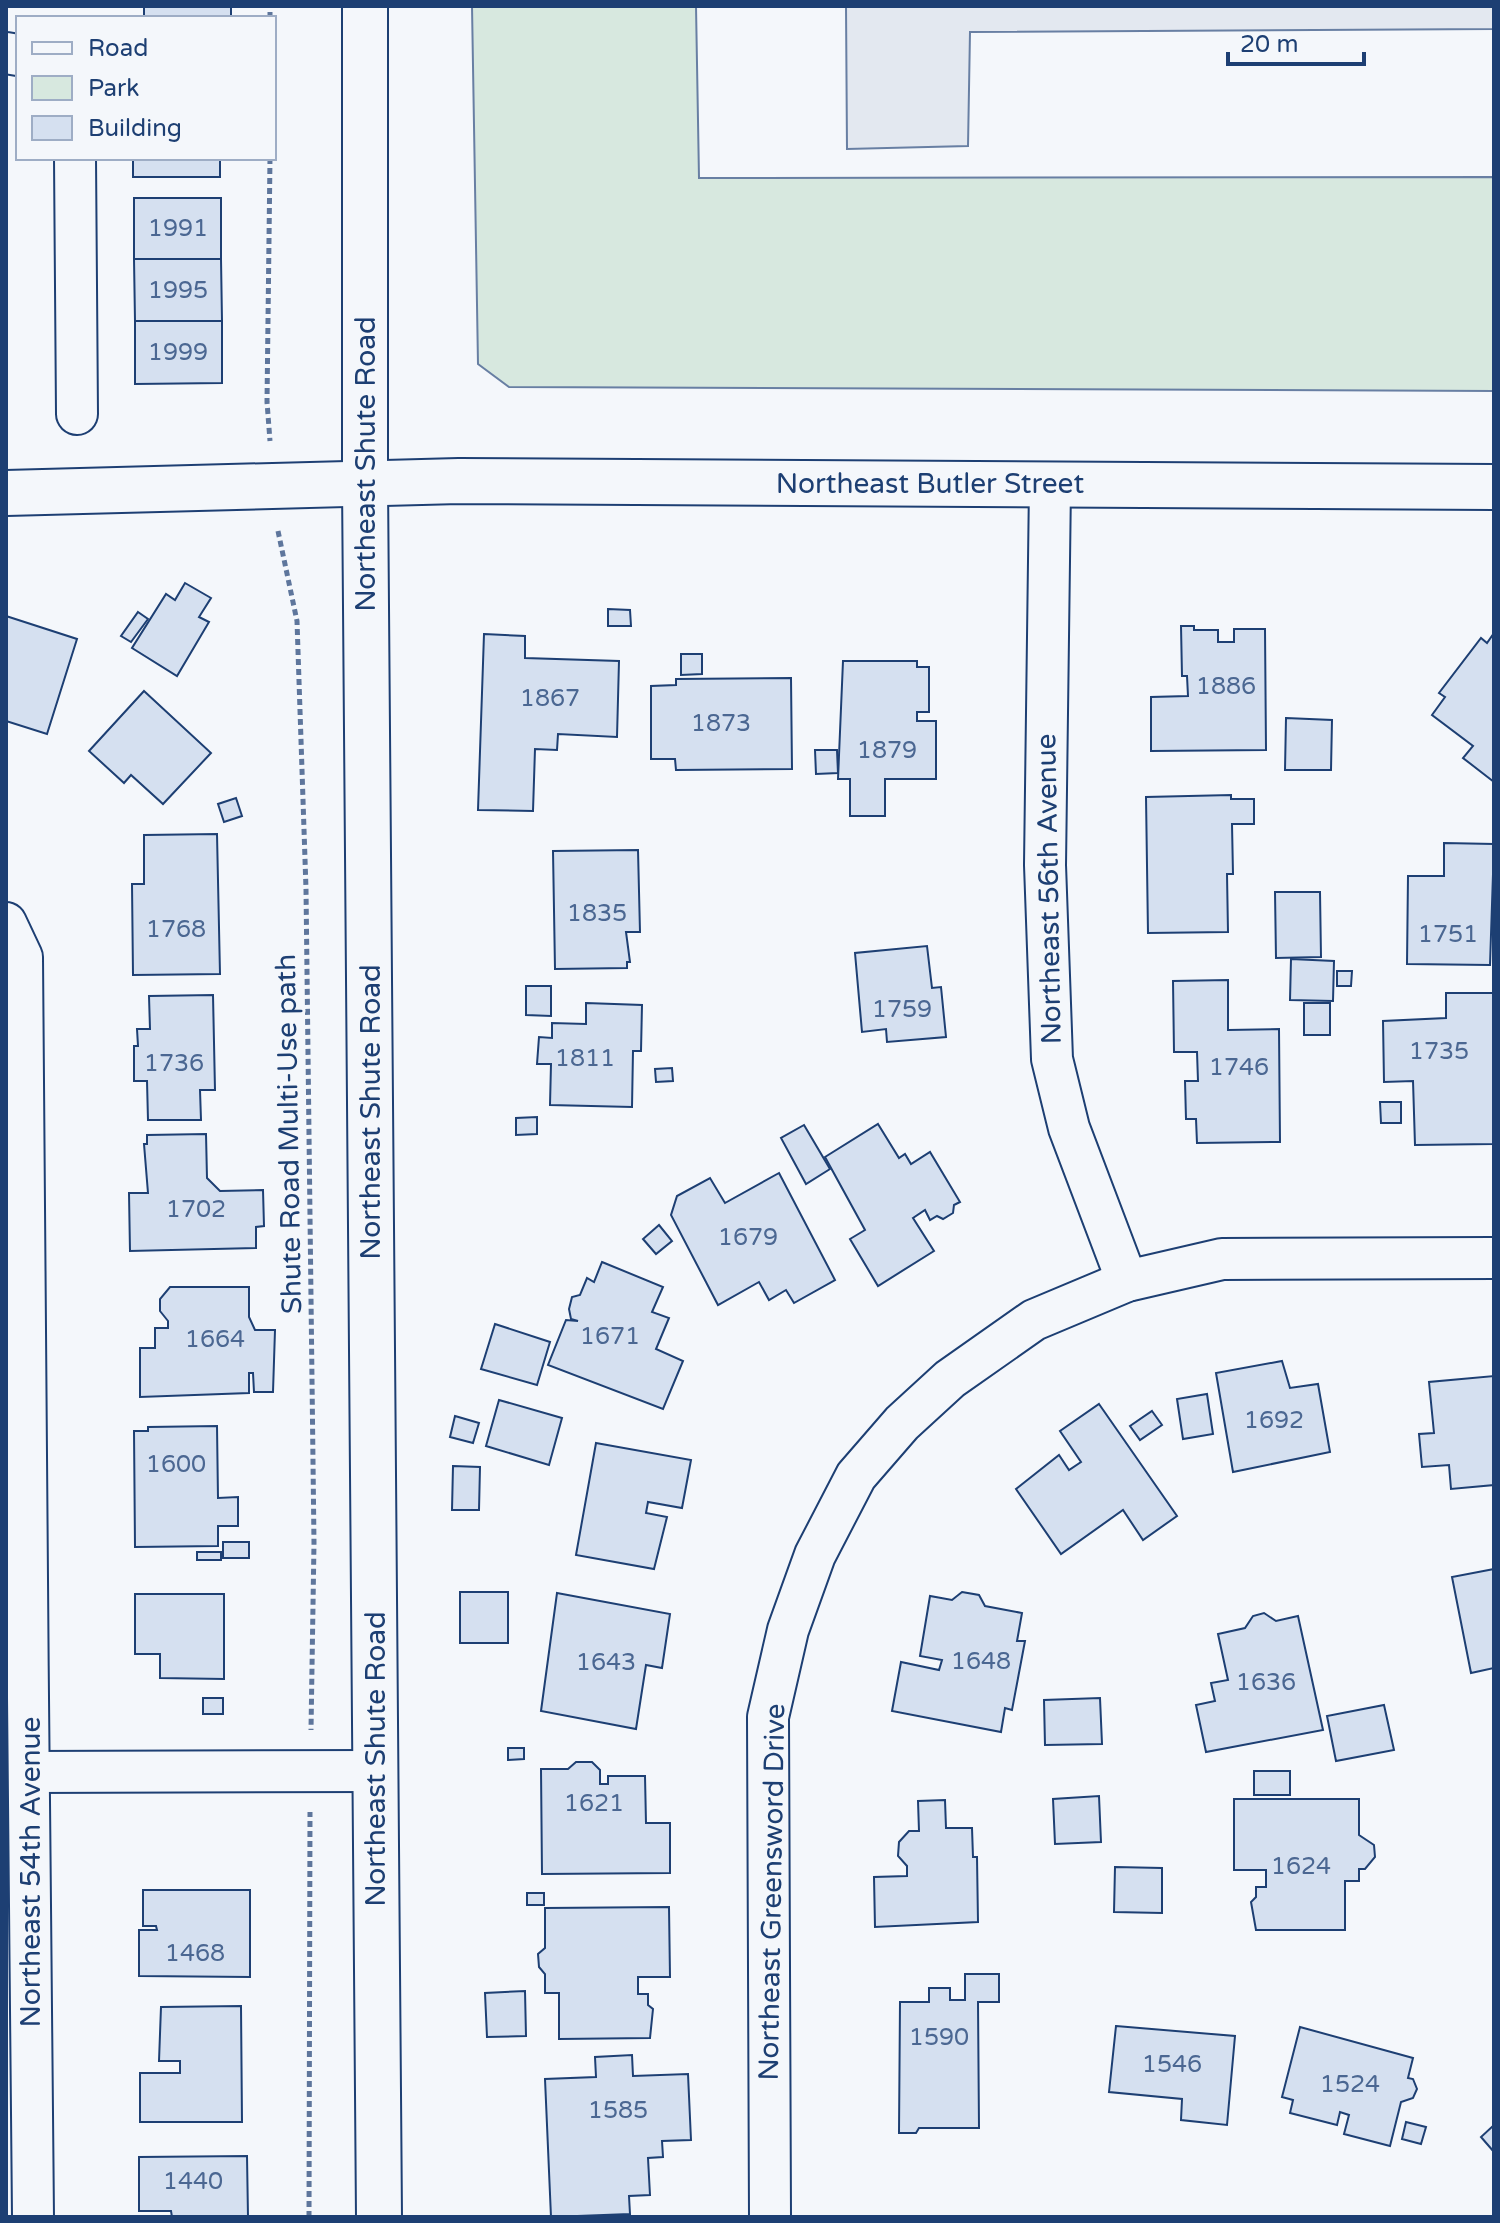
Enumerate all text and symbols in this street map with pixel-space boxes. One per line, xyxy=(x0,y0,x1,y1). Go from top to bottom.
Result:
legend xyxy=(16,16,276,160)
scale bar xyxy=(1228,16,1364,66)
text: 20 m xyxy=(1240,30,1298,59)
text: Road xyxy=(88,34,148,63)
text: Park xyxy=(88,74,139,103)
text: Building xyxy=(88,114,182,143)
house number: 1991 xyxy=(148,214,208,243)
house number: 1995 xyxy=(148,276,208,305)
street label: Northeast Shute Road xyxy=(349,316,383,612)
house number: 1999 xyxy=(148,338,208,367)
street label: Northeast Butler Street xyxy=(776,467,1084,501)
house number: 1886 xyxy=(1196,672,1256,701)
house number: 1867 xyxy=(520,684,580,713)
house number: 1873 xyxy=(691,709,751,738)
street label: Northeast 56th Avenue xyxy=(1029,733,1069,1045)
house number: 1879 xyxy=(857,736,917,765)
house number: 1835 xyxy=(567,899,627,928)
house number: 1768 xyxy=(146,915,206,944)
house number: 1751 xyxy=(1418,920,1478,949)
street label: Shute Road Multi-Use path xyxy=(269,954,309,1314)
street label: Northeast Shute Road xyxy=(354,964,388,1260)
house number: 1759 xyxy=(872,995,932,1024)
house number: 1735 xyxy=(1409,1037,1469,1066)
house number: 1811 xyxy=(555,1044,615,1073)
house number: 1736 xyxy=(144,1049,204,1078)
house number: 1746 xyxy=(1209,1053,1269,1082)
house number: 1702 xyxy=(166,1195,226,1224)
house number: 1679 xyxy=(718,1223,778,1252)
house number: 1671 xyxy=(580,1322,640,1351)
house number: 1664 xyxy=(185,1325,245,1354)
house number: 1692 xyxy=(1244,1406,1304,1435)
house number: 1600 xyxy=(146,1450,206,1479)
street label: Northeast Shute Road xyxy=(359,1611,393,1907)
house number: 1648 xyxy=(951,1647,1011,1676)
house number: 1643 xyxy=(576,1648,636,1677)
house number: 1636 xyxy=(1236,1668,1296,1697)
street label: Northeast Greensword Drive xyxy=(752,1703,792,2081)
street label: Northeast 54th Avenue xyxy=(14,1717,48,2027)
house number: 1621 xyxy=(564,1789,624,1818)
house number: 1624 xyxy=(1271,1852,1331,1881)
house number: 1468 xyxy=(165,1939,225,1968)
house number: 1590 xyxy=(909,2023,969,2052)
house number: 1546 xyxy=(1142,2050,1202,2079)
house number: 1524 xyxy=(1320,2070,1380,2099)
house number: 1585 xyxy=(588,2096,648,2125)
house number: 1440 xyxy=(163,2167,223,2196)

